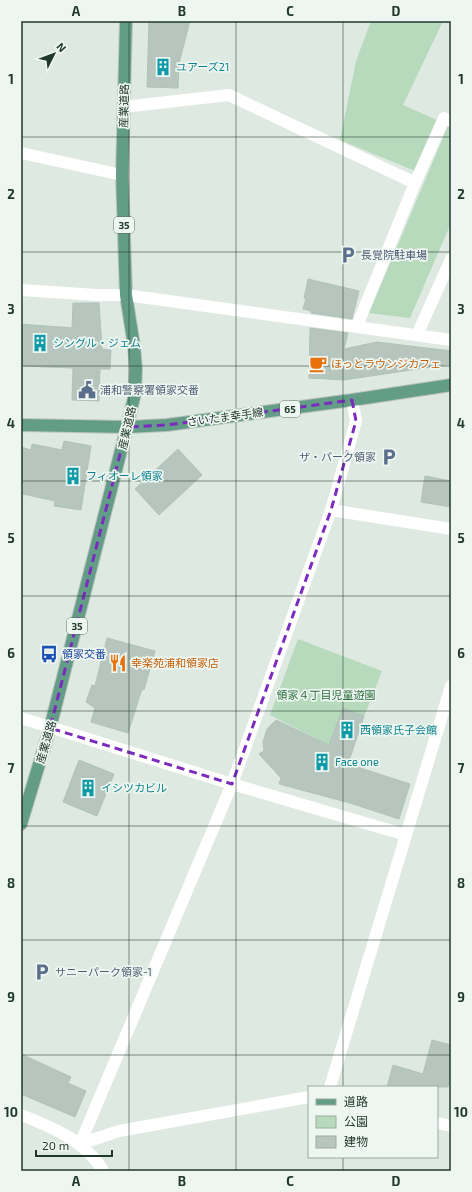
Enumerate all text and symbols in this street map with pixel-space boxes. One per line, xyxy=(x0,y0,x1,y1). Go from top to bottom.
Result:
text: A xyxy=(72,3,81,19)
text: B xyxy=(178,3,186,19)
text: C xyxy=(286,3,294,19)
text: D xyxy=(392,3,401,19)
north arrow xyxy=(34,34,74,74)
text: N xyxy=(54,40,69,54)
building icon: ユアーズ21 xyxy=(153,57,173,77)
place label: ユアーズ21 xyxy=(176,60,229,73)
text: 1 xyxy=(8,71,14,87)
text: 1 xyxy=(458,71,464,87)
street label: 産業道路 xyxy=(117,84,130,128)
text: 2 xyxy=(7,186,15,202)
text: 2 xyxy=(457,186,465,202)
road number: 35 xyxy=(114,217,134,233)
parking icon: 長覚院駐車場 xyxy=(338,245,358,265)
place label: 長覚院駐車場 xyxy=(361,248,427,261)
text: 3 xyxy=(7,301,15,317)
text: 3 xyxy=(457,301,465,317)
building icon: シングル・ジェム xyxy=(30,333,50,353)
place label: シングル・ジェム xyxy=(53,336,141,349)
cafe icon: ほっとラウンジカフェ xyxy=(308,354,328,374)
place label: ほっとラウンジカフェ xyxy=(331,357,441,370)
public building icon: 浦和警察署領家交番 xyxy=(77,380,97,400)
place label: 浦和警察署領家交番 xyxy=(100,383,199,396)
road number: 65 xyxy=(280,401,300,417)
street label: 産業道路 xyxy=(115,405,138,451)
street label: さいたま幸手線 xyxy=(186,405,264,428)
text: 4 xyxy=(7,415,15,431)
text: 4 xyxy=(457,415,465,431)
parking icon: ザ・パーク領家 xyxy=(379,447,399,467)
place label: ザ・パーク領家 xyxy=(299,450,376,463)
building icon: フィオーレ領家 xyxy=(63,466,83,486)
place label: フィオーレ領家 xyxy=(86,469,163,482)
text: 5 xyxy=(7,530,15,546)
text: 5 xyxy=(457,530,465,546)
road number: 35 xyxy=(67,618,87,634)
bus stop icon: 領家交番 xyxy=(39,644,59,664)
text: 6 xyxy=(7,645,15,661)
text: 6 xyxy=(457,645,465,661)
place label: 領家交番 xyxy=(62,647,106,660)
restaurant icon: 幸楽苑浦和領家店 xyxy=(108,653,128,673)
place label: 幸楽苑浦和領家店 xyxy=(131,656,219,669)
park label: 領家４丁目児童遊園 xyxy=(277,688,376,701)
street label: 産業道路 xyxy=(33,719,58,765)
building icon: 西領家氏子会館 xyxy=(337,720,357,740)
place label: 西領家氏子会館 xyxy=(360,723,437,736)
building icon: Face one xyxy=(312,752,332,772)
place label: Face one xyxy=(335,755,379,768)
text: 7 xyxy=(8,760,15,776)
text: 7 xyxy=(458,760,465,776)
building icon: イシツカビル xyxy=(78,778,98,798)
place label: イシツカビル xyxy=(101,781,167,794)
text: 8 xyxy=(7,875,15,891)
text: 8 xyxy=(457,875,465,891)
parking icon: サニーパーク領家-1 xyxy=(32,962,52,982)
place label: サニーパーク領家-1 xyxy=(55,965,152,978)
text: 9 xyxy=(7,989,15,1005)
text: 9 xyxy=(457,989,465,1005)
legend xyxy=(308,1086,438,1158)
text: 道路 xyxy=(344,1094,368,1108)
text: 10 xyxy=(4,1104,18,1120)
text: 10 xyxy=(454,1104,468,1120)
text: 公園 xyxy=(344,1114,368,1128)
scale bar xyxy=(36,1132,112,1158)
text: 建物 xyxy=(344,1134,368,1148)
text: 20 m xyxy=(42,1138,69,1152)
text: A xyxy=(72,1173,81,1189)
text: B xyxy=(178,1173,186,1189)
text: C xyxy=(286,1173,294,1189)
text: D xyxy=(392,1173,401,1189)

